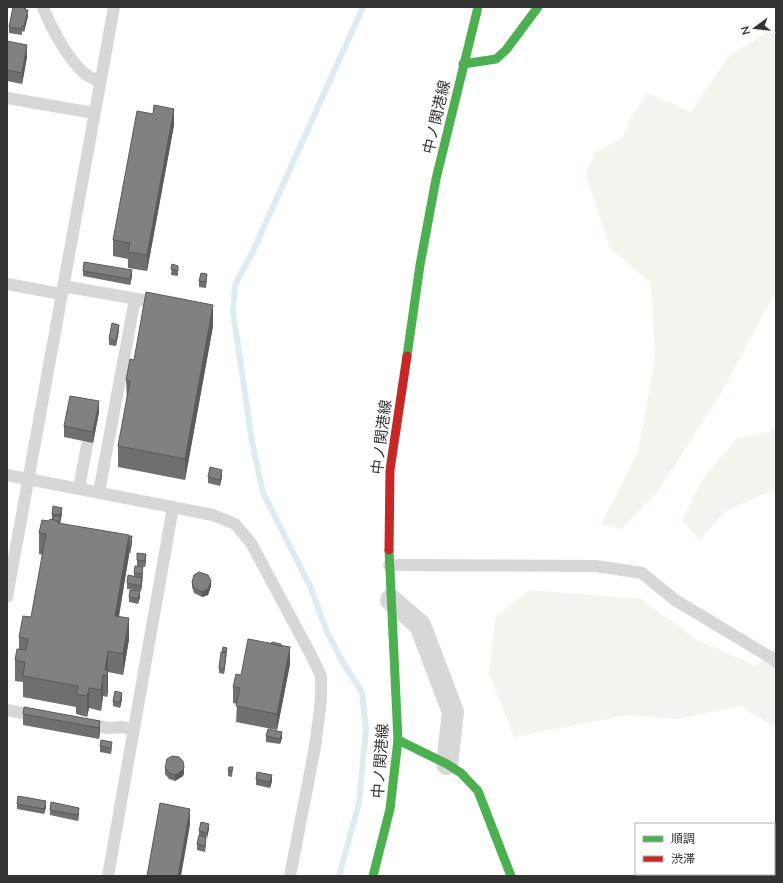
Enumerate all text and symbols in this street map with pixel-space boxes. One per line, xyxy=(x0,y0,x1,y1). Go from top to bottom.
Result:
north arrow xyxy=(735,8,775,48)
text: N xyxy=(738,25,753,36)
street label: 中ノ関港線 xyxy=(418,78,454,156)
street label: 中ノ関港線 xyxy=(367,399,395,475)
street label: 中ノ関港線 xyxy=(368,723,392,799)
legend xyxy=(635,823,775,875)
text: 順調 xyxy=(671,831,695,846)
text: 渋滞 xyxy=(671,851,695,866)

